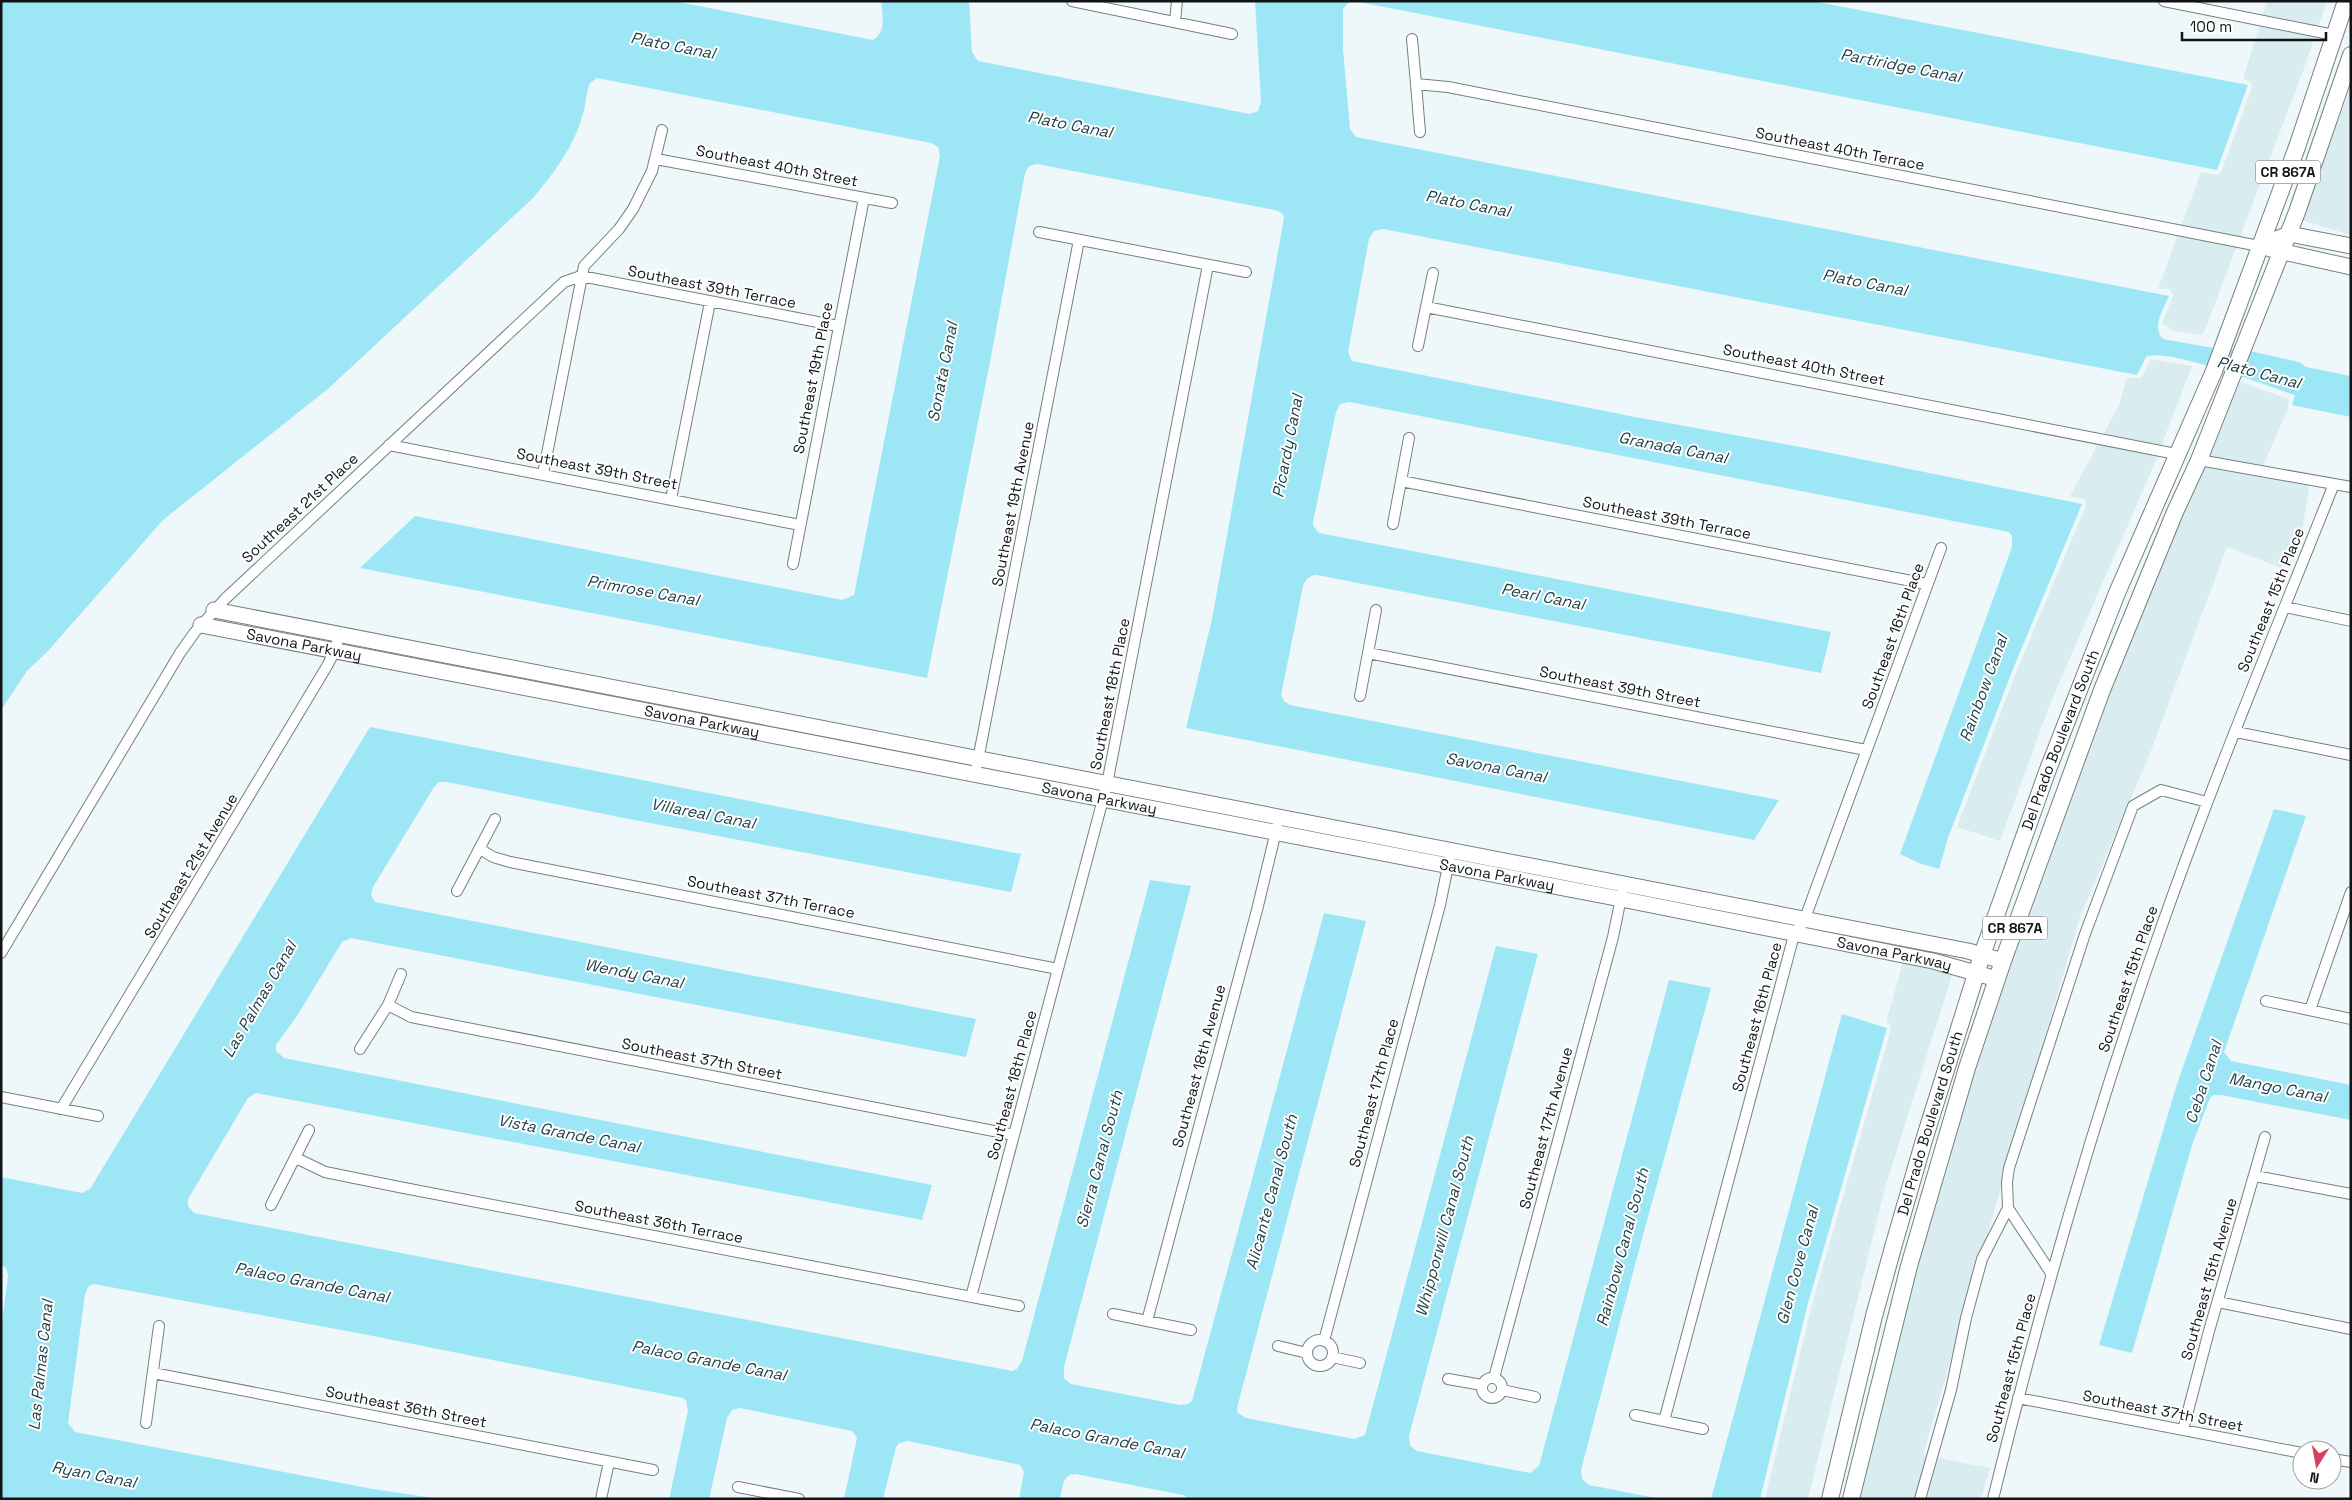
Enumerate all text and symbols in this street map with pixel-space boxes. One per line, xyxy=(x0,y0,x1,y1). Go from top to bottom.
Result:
scale bar xyxy=(2182,10,2326,42)
text: 100 m xyxy=(2190,17,2232,36)
water label: Plato Canal xyxy=(629,27,719,64)
water label: Partiridge Canal xyxy=(1839,43,1965,88)
water label: Plato Canal xyxy=(1026,106,1116,143)
street label: Southeast 40th Terrace xyxy=(1754,123,1926,174)
street label: Southeast 40th Street xyxy=(695,140,860,191)
road number: CR 867A xyxy=(2256,160,2320,183)
water label: Plato Canal xyxy=(1424,185,1514,222)
street label: Southeast 39th Terrace xyxy=(626,261,798,312)
water label: Plato Canal xyxy=(1821,264,1911,301)
street label: Southeast 19th Place xyxy=(788,300,837,455)
water label: Sonata Canal xyxy=(923,318,963,424)
street label: Southeast 40th Street xyxy=(1722,339,1887,390)
water label: Plato Canal xyxy=(2215,351,2305,394)
water label: Picardy Canal xyxy=(1267,391,1308,499)
street label: Southeast 19th Avenue xyxy=(987,420,1038,588)
water label: Granada Canal xyxy=(1617,427,1731,469)
street label: Southeast 39th Street xyxy=(515,444,679,493)
street label: Southeast 21st Place xyxy=(237,449,362,567)
street label: Southeast 39th Terrace xyxy=(1581,492,1753,543)
street label: Southeast 15th Place xyxy=(2233,525,2308,675)
street label: Southeast 16th Place xyxy=(1857,560,1928,711)
water label: Primrose Canal xyxy=(585,570,703,611)
water label: Pearl Canal xyxy=(1499,578,1588,615)
street label: Southeast 18th Place xyxy=(1085,616,1134,771)
street label: Savona Parkway xyxy=(245,624,363,665)
water label: Rainbow Canal xyxy=(1954,630,2013,745)
street label: Del Prado Boulevard South xyxy=(2017,647,2103,833)
street label: Southeast 39th Street xyxy=(1538,662,1702,711)
street label: Savona Parkway xyxy=(643,701,761,742)
water label: Savona Canal xyxy=(1444,747,1550,788)
street label: Savona Parkway xyxy=(1040,777,1159,818)
street label: Southeast 21st Avenue xyxy=(140,789,242,942)
water label: Villareal Canal xyxy=(649,793,759,834)
street label: Savona Parkway xyxy=(1438,854,1556,895)
street label: Southeast 37th Terrace xyxy=(686,871,857,922)
street label: Southeast 15th Place xyxy=(2094,903,2162,1055)
road number: CR 867A xyxy=(1982,916,2048,940)
street label: Savona Parkway xyxy=(1835,932,1954,975)
water label: Las Palmas Canal xyxy=(218,936,302,1061)
street label: Southeast 16th Place xyxy=(1727,940,1786,1094)
water label: Wendy Canal xyxy=(583,954,687,994)
street label: Southeast 18th Avenue xyxy=(1168,982,1229,1149)
street label: Southeast 18th Place xyxy=(982,1008,1041,1162)
street label: Southeast 17th Place xyxy=(1344,1016,1403,1169)
street label: Del Prado Boulevard South xyxy=(1893,1028,1967,1218)
street label: Southeast 37th Street xyxy=(620,1034,784,1083)
water label: Ceba Canal xyxy=(2180,1036,2227,1126)
street label: Southeast 17th Avenue xyxy=(1515,1045,1576,1211)
water label: Mango Canal xyxy=(2227,1068,2331,1108)
water label: Sierra Canal South xyxy=(1071,1087,1128,1230)
water label: Vista Grande Canal xyxy=(496,1109,644,1158)
water label: Alicante Canal South xyxy=(1241,1111,1303,1272)
water label: Whipporwill Canal South xyxy=(1410,1132,1479,1319)
water label: Rainbow Canal South xyxy=(1591,1164,1654,1329)
street label: Southeast 36th Terrace xyxy=(573,1196,745,1247)
street label: Southeast 15th Avenue xyxy=(2176,1196,2241,1362)
water label: Glen Cove Canal xyxy=(1772,1201,1824,1327)
water label: Palaco Grande Canal xyxy=(233,1257,393,1308)
street label: Southeast 15th Place xyxy=(1981,1291,2040,1445)
water label: Las Palmas Canal xyxy=(23,1297,58,1431)
water label: Palaco Grande Canal xyxy=(630,1335,790,1386)
street label: Southeast 36th Street xyxy=(324,1382,488,1431)
street label: Southeast 37th Street xyxy=(2081,1386,2245,1435)
water label: Palaco Grande Canal xyxy=(1028,1413,1188,1464)
north arrow xyxy=(2292,1440,2342,1490)
water label: Ryan Canal xyxy=(50,1456,140,1493)
text: N xyxy=(2308,1468,2321,1487)

